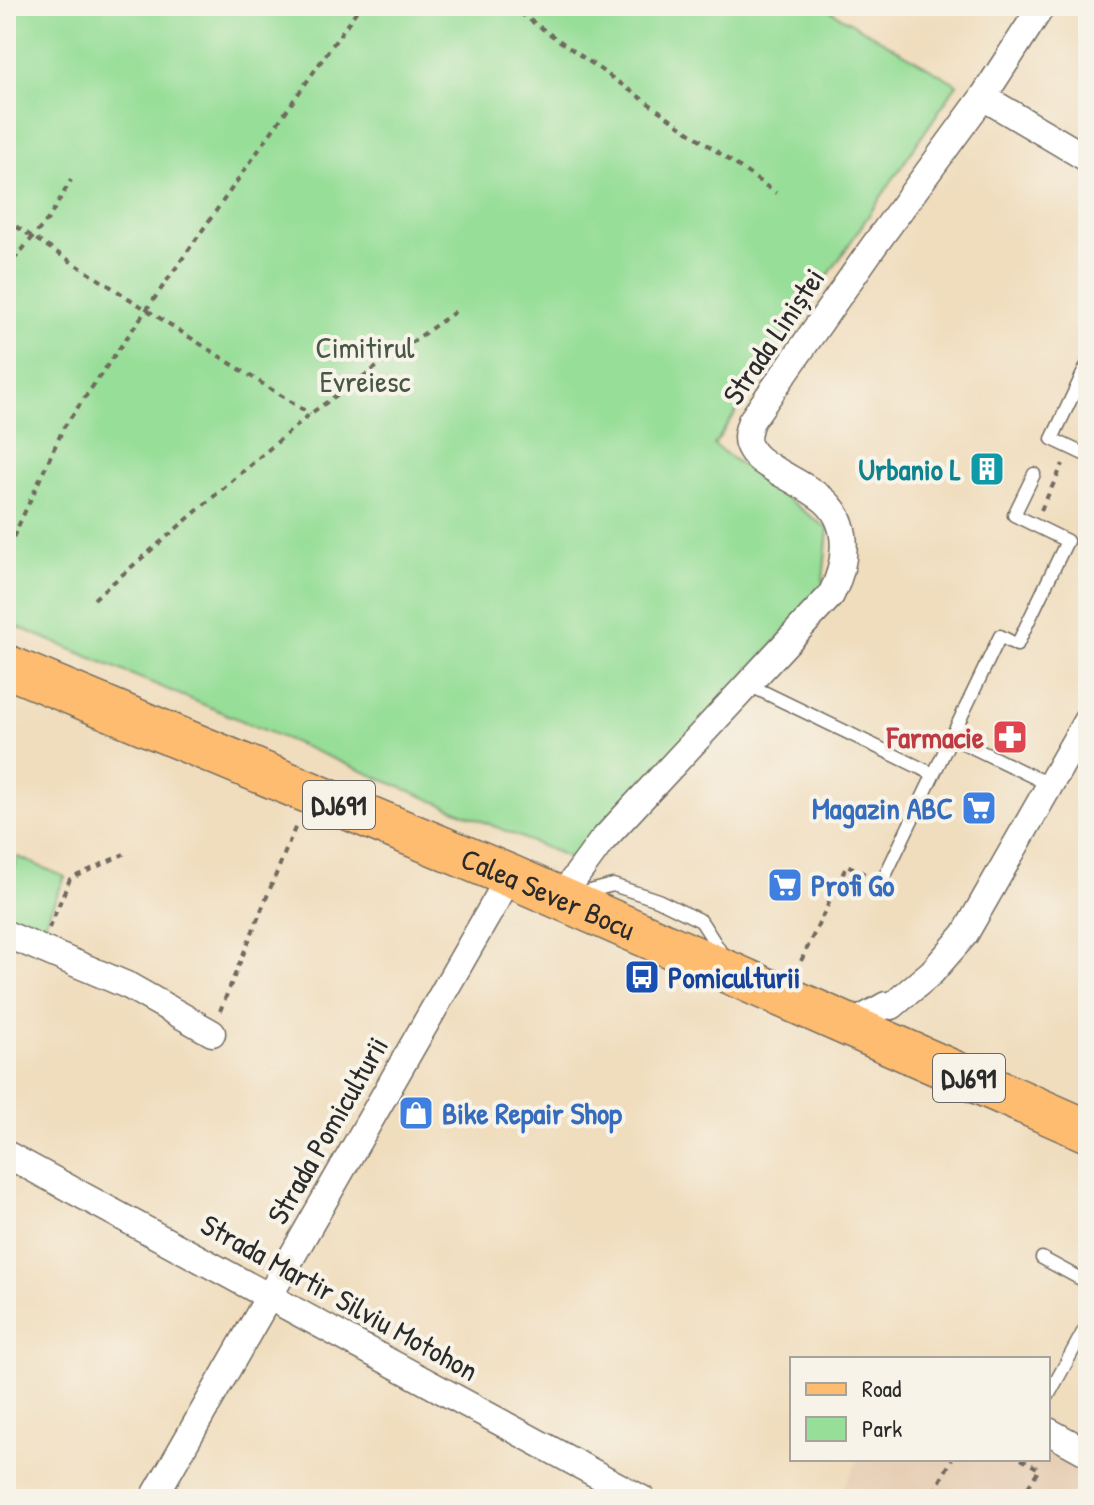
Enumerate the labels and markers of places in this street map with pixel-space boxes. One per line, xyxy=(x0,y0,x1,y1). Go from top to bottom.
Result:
place label: Urbanio L xyxy=(858,449,961,489)
building icon: Urbanio L xyxy=(968,450,1006,488)
place label: Farmacie xyxy=(886,717,984,757)
pharmacy icon: Farmacie xyxy=(991,718,1029,756)
place label: Magazin ABC xyxy=(812,788,953,829)
supermarket icon: Magazin ABC xyxy=(960,789,998,827)
place label: Profi Go xyxy=(811,865,894,905)
supermarket icon: Profi Go xyxy=(766,866,804,904)
place label: Pomiculturii xyxy=(668,957,801,997)
bus stop icon: Pomiculturii xyxy=(623,958,661,996)
place label: Bike Repair Shop xyxy=(442,1093,622,1134)
shop icon: Bike Repair Shop xyxy=(397,1094,435,1132)

